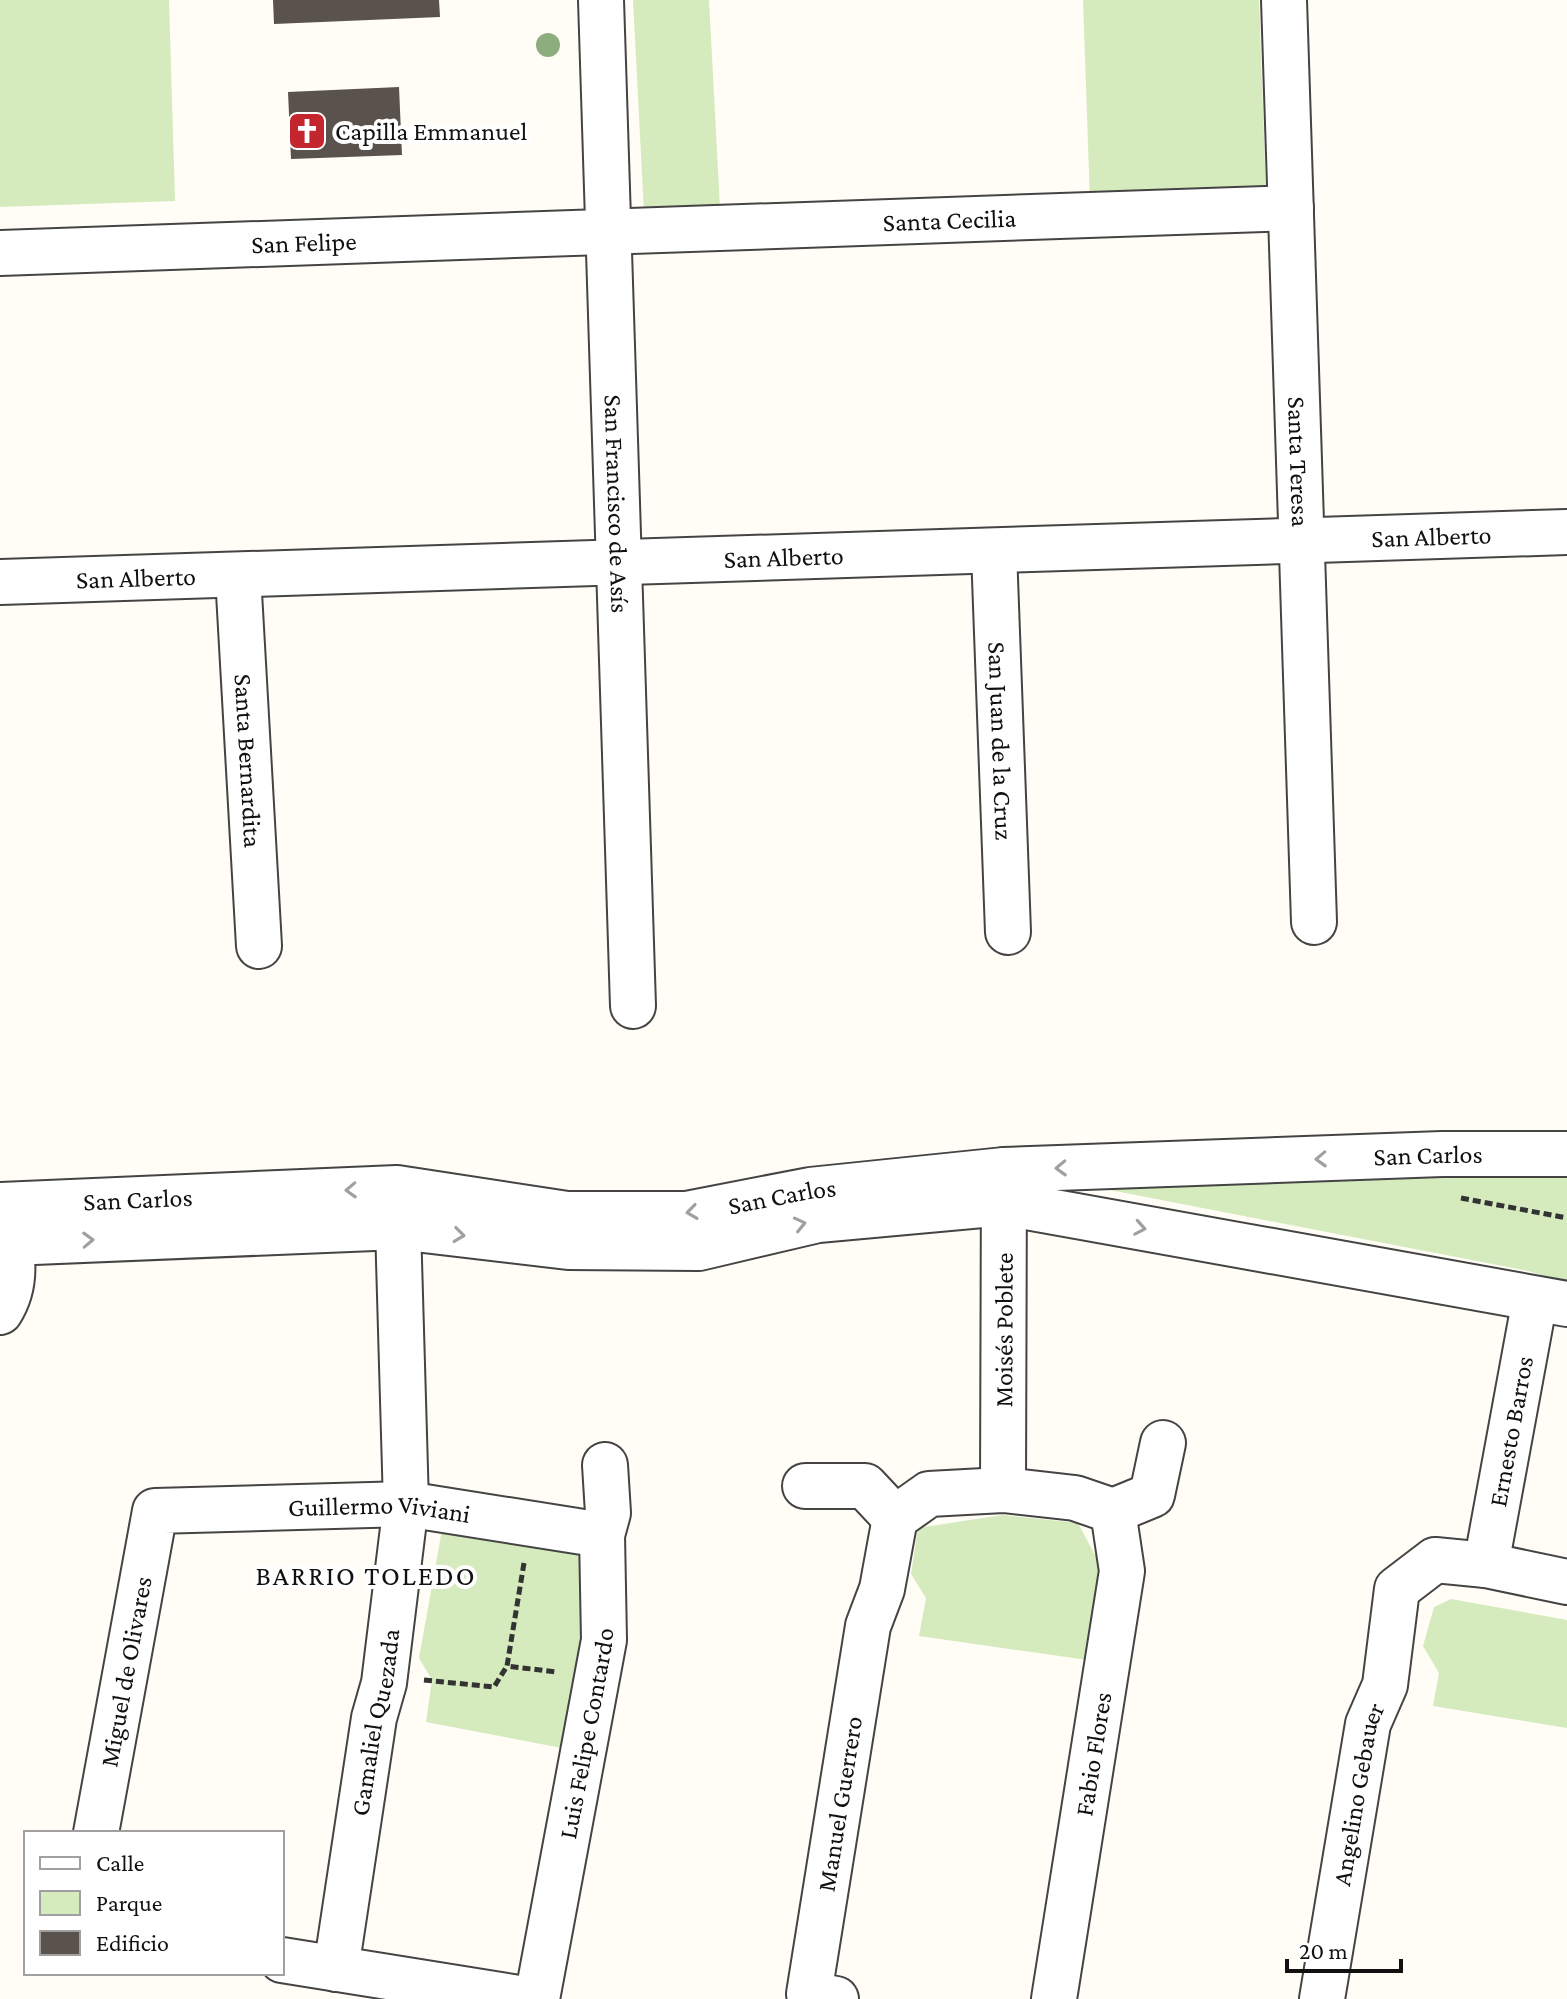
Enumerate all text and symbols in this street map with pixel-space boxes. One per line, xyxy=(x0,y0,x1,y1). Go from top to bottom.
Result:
church icon: Capilla Emmanuel xyxy=(286,110,328,152)
place label: Capilla Emmanuel xyxy=(335,117,527,146)
street label: Santa Cecilia xyxy=(882,203,1017,237)
street label: San Felipe xyxy=(251,226,357,259)
street label: San Francisco de Asís xyxy=(599,394,635,614)
street label: Santa Teresa xyxy=(1282,396,1316,527)
street label: San Alberto xyxy=(1371,520,1492,553)
street label: San Alberto xyxy=(723,541,844,573)
street label: San Alberto xyxy=(75,561,196,594)
street label: San Juan de la Cruz xyxy=(983,641,1019,841)
street label: Santa Bernardita xyxy=(229,673,268,849)
street label: San Carlos xyxy=(1373,1139,1483,1171)
one-way arrow xyxy=(1314,1150,1327,1167)
one-way arrow xyxy=(1054,1159,1067,1176)
street label: San Carlos xyxy=(725,1173,837,1220)
street label: San Carlos xyxy=(83,1182,193,1216)
one-way arrow xyxy=(344,1182,357,1199)
one-way arrow xyxy=(686,1203,699,1220)
one-way arrow xyxy=(793,1216,806,1233)
one-way arrow xyxy=(1134,1219,1147,1236)
one-way arrow xyxy=(453,1226,466,1243)
one-way arrow xyxy=(82,1232,95,1249)
street label: Moisés Poblete xyxy=(989,1252,1018,1408)
street label: Ernesto Barros xyxy=(1483,1354,1539,1509)
street label: Guillermo Viviani xyxy=(288,1489,473,1529)
district label: BARRIO TOLEDO xyxy=(256,1560,476,1591)
street label: Miguel de Olivares xyxy=(94,1574,157,1769)
street label: Gamaliel Quezada xyxy=(345,1627,405,1818)
street label: Luis Felipe Contardo xyxy=(553,1628,619,1841)
street label: Fabio Flores xyxy=(1069,1690,1117,1818)
street label: Angelino Gebauer xyxy=(1327,1698,1390,1888)
street label: Manuel Guerrero xyxy=(811,1714,868,1894)
legend xyxy=(24,1831,284,1975)
text: Calle xyxy=(96,1849,144,1876)
text: Parque xyxy=(96,1889,162,1916)
scale bar xyxy=(1287,1923,1401,1973)
text: Edificio xyxy=(96,1929,169,1956)
text: 20 m xyxy=(1299,1937,1348,1964)

